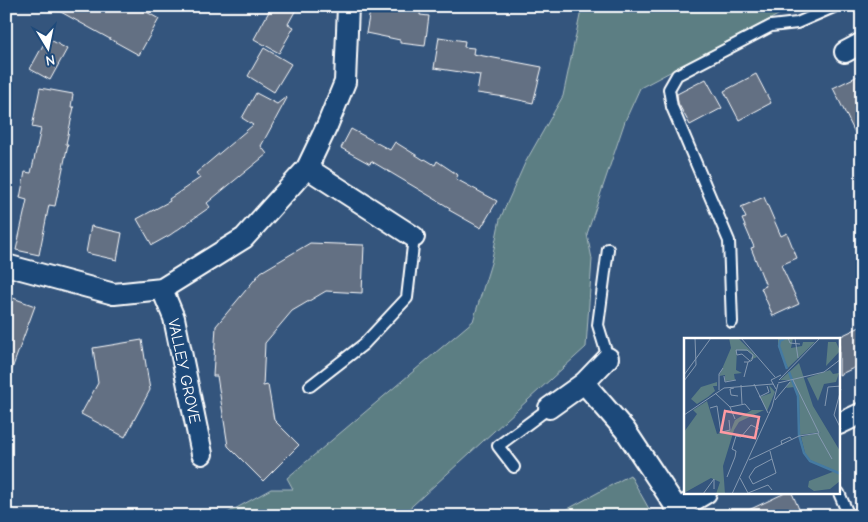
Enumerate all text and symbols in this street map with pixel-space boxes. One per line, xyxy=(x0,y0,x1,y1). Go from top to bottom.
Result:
north arrow xyxy=(22,22,72,72)
text: N xyxy=(44,51,56,69)
street label: VALLEY GROVE xyxy=(164,317,204,425)
inset map xyxy=(684,338,840,494)

